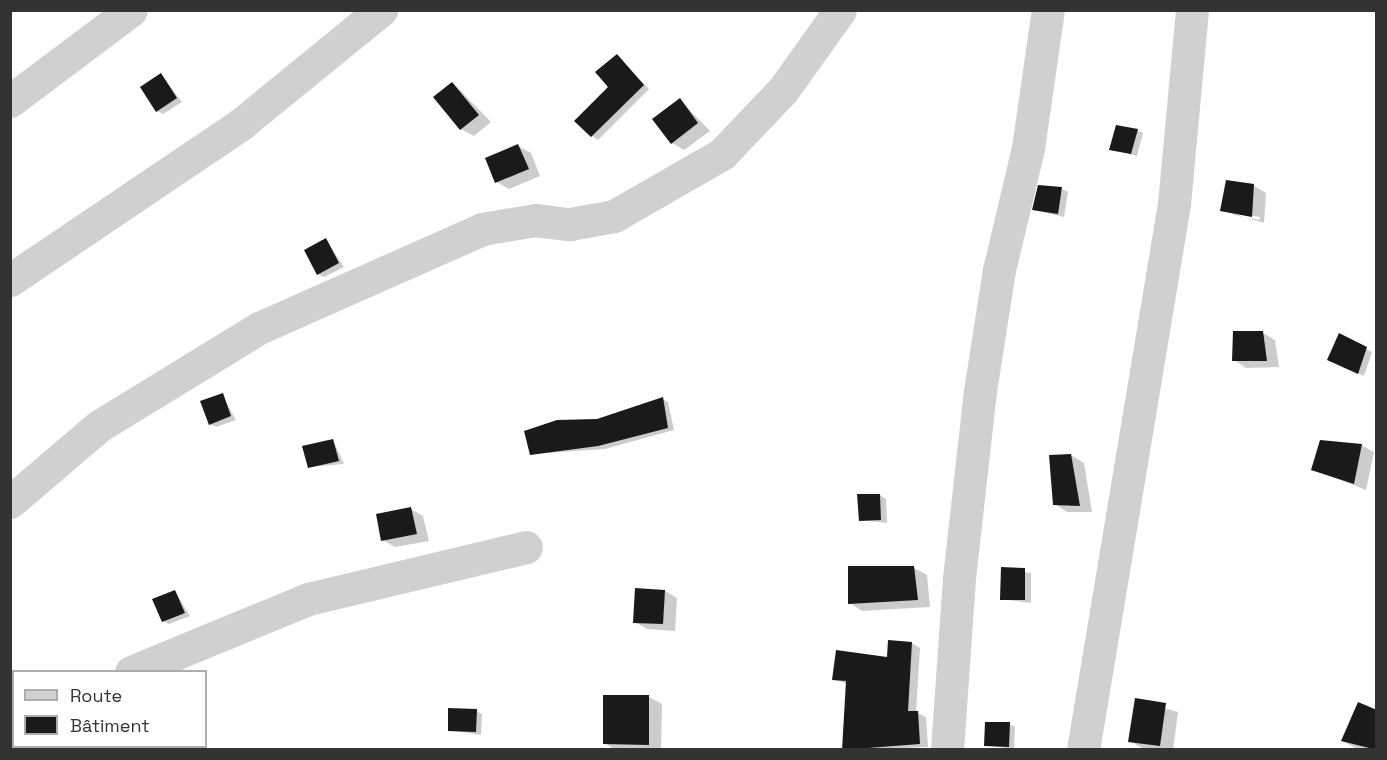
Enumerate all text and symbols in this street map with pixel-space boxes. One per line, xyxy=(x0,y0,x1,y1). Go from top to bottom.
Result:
legend xyxy=(12,670,207,748)
text: Route xyxy=(70,684,122,707)
text: Bâtiment xyxy=(70,714,150,737)

